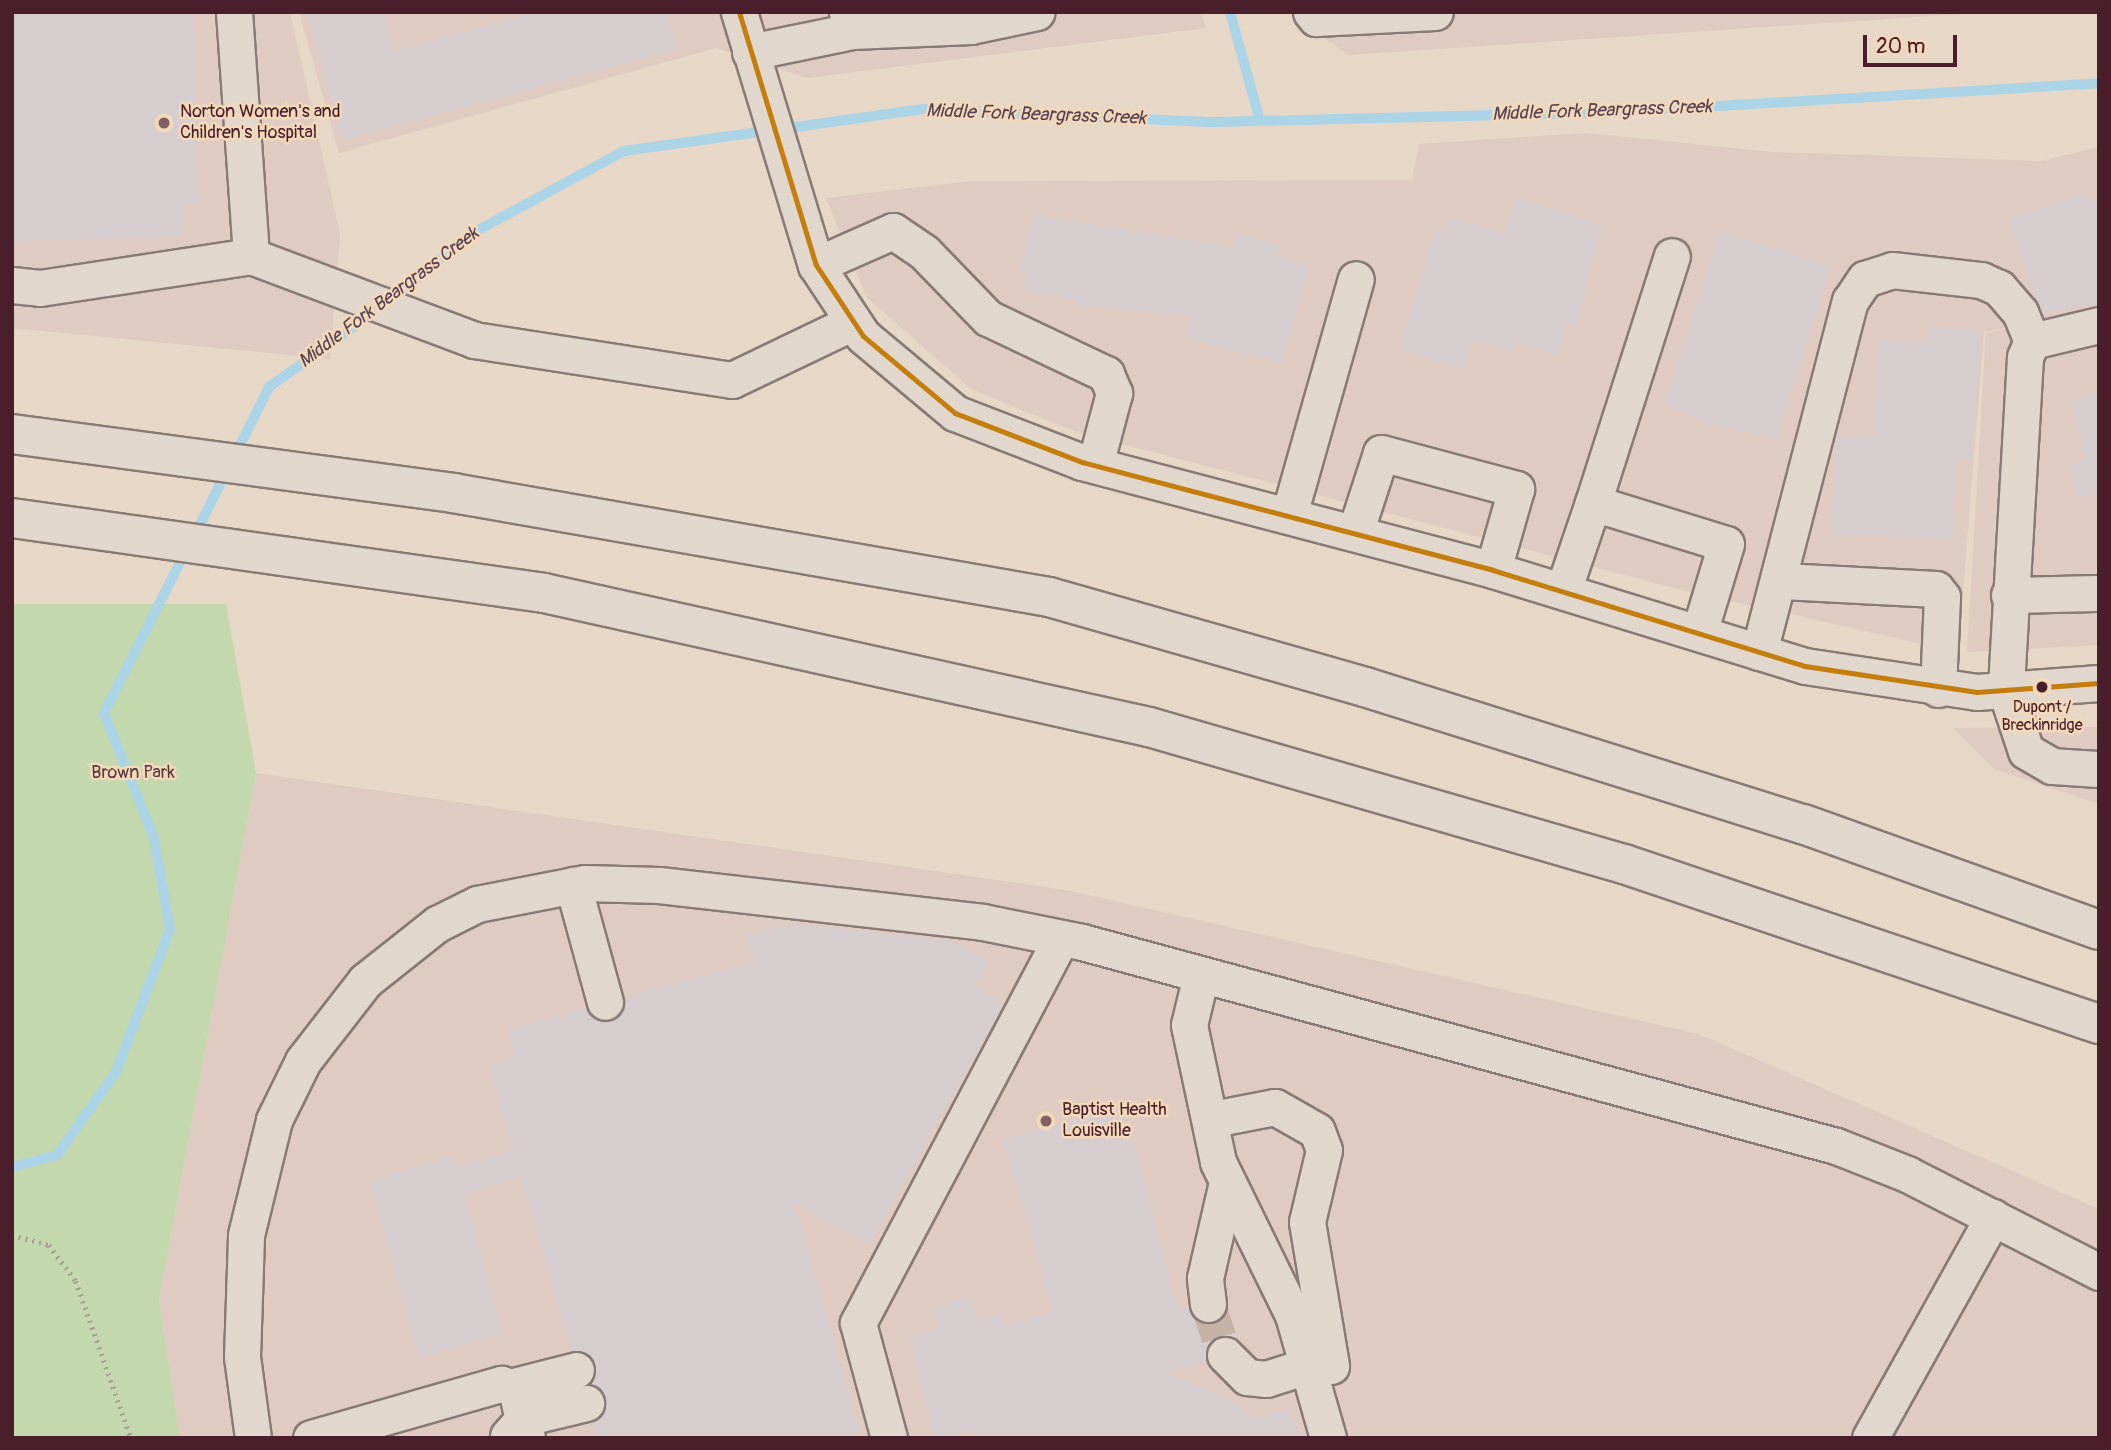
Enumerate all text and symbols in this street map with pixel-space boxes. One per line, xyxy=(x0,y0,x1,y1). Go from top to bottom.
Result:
scale bar xyxy=(1866,21,1960,65)
text: 20 m xyxy=(1876,33,1925,60)
water label: Middle Fork Beargrass Creek xyxy=(1492,96,1712,126)
water label: Middle Fork Beargrass Creek xyxy=(926,100,1146,130)
place label: Norton Women's and Children's Hospital xyxy=(180,102,341,144)
marker: Norton Women's and Children's Hospital xyxy=(154,113,174,133)
water label: Middle Fork Beargrass Creek xyxy=(294,223,484,373)
marker: Dupont / Breckinridge xyxy=(2035,680,2049,694)
place label: Dupont / Breckinridge xyxy=(2001,697,2083,735)
park label: Brown Park xyxy=(91,762,175,784)
place label: Baptist Health Louisville xyxy=(1062,1100,1167,1142)
marker: Baptist Health Louisville xyxy=(1036,1111,1056,1131)

